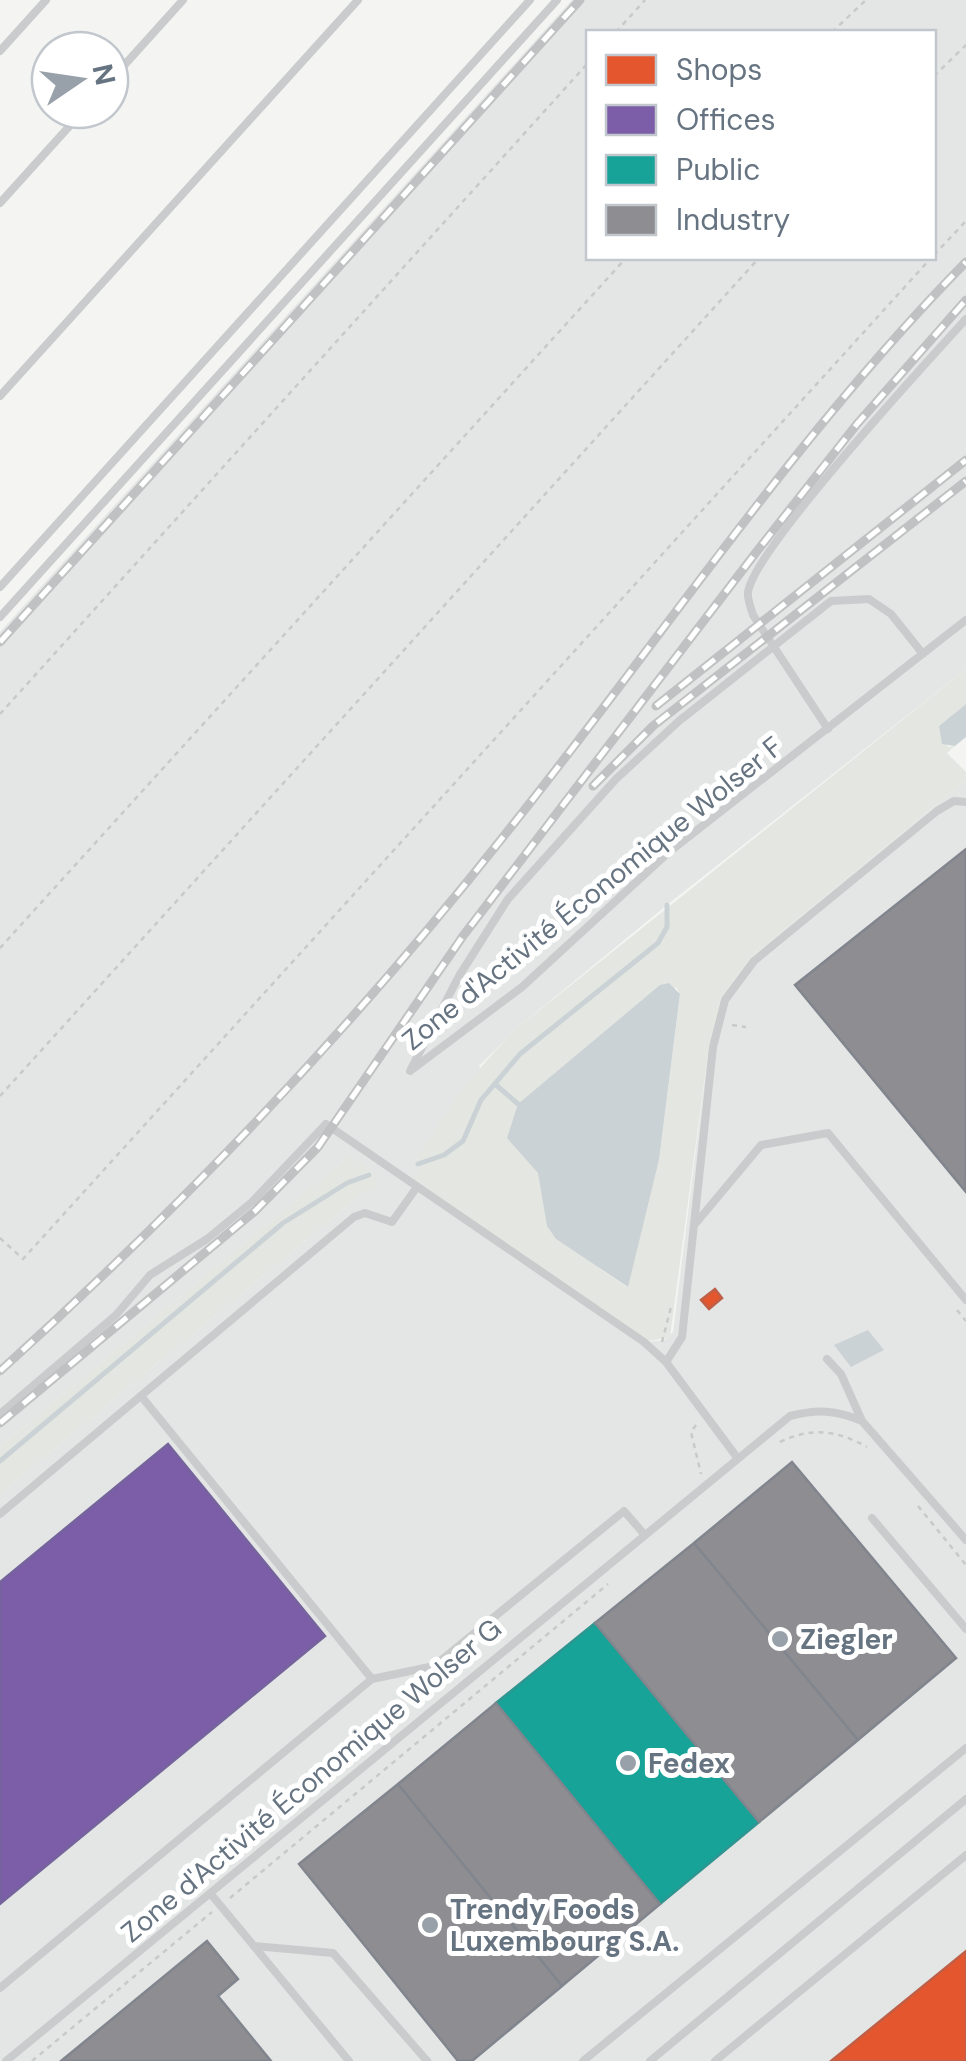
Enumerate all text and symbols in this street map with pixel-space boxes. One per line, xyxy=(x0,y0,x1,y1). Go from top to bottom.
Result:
north arrow xyxy=(30,30,130,130)
legend xyxy=(586,30,936,260)
text: Shops xyxy=(676,50,762,89)
text: N xyxy=(84,60,124,89)
text: Offices xyxy=(676,100,776,139)
text: Public xyxy=(676,150,760,189)
text: Industry xyxy=(676,200,790,239)
street label: Zone d'Activité Économique Wolser F xyxy=(395,728,790,1059)
street label: Zone d'Activité Économique Wolser G xyxy=(114,1610,509,1951)
place label: Ziegler xyxy=(800,1621,893,1658)
marker: Ziegler xyxy=(769,1628,791,1650)
place label: Fedex xyxy=(648,1745,730,1782)
marker: Fedex xyxy=(617,1752,639,1774)
place label: Trendy Foods Luxembourg S.A. xyxy=(450,1891,679,1960)
marker: Trendy Foods Luxembourg S.A. xyxy=(419,1914,441,1936)

